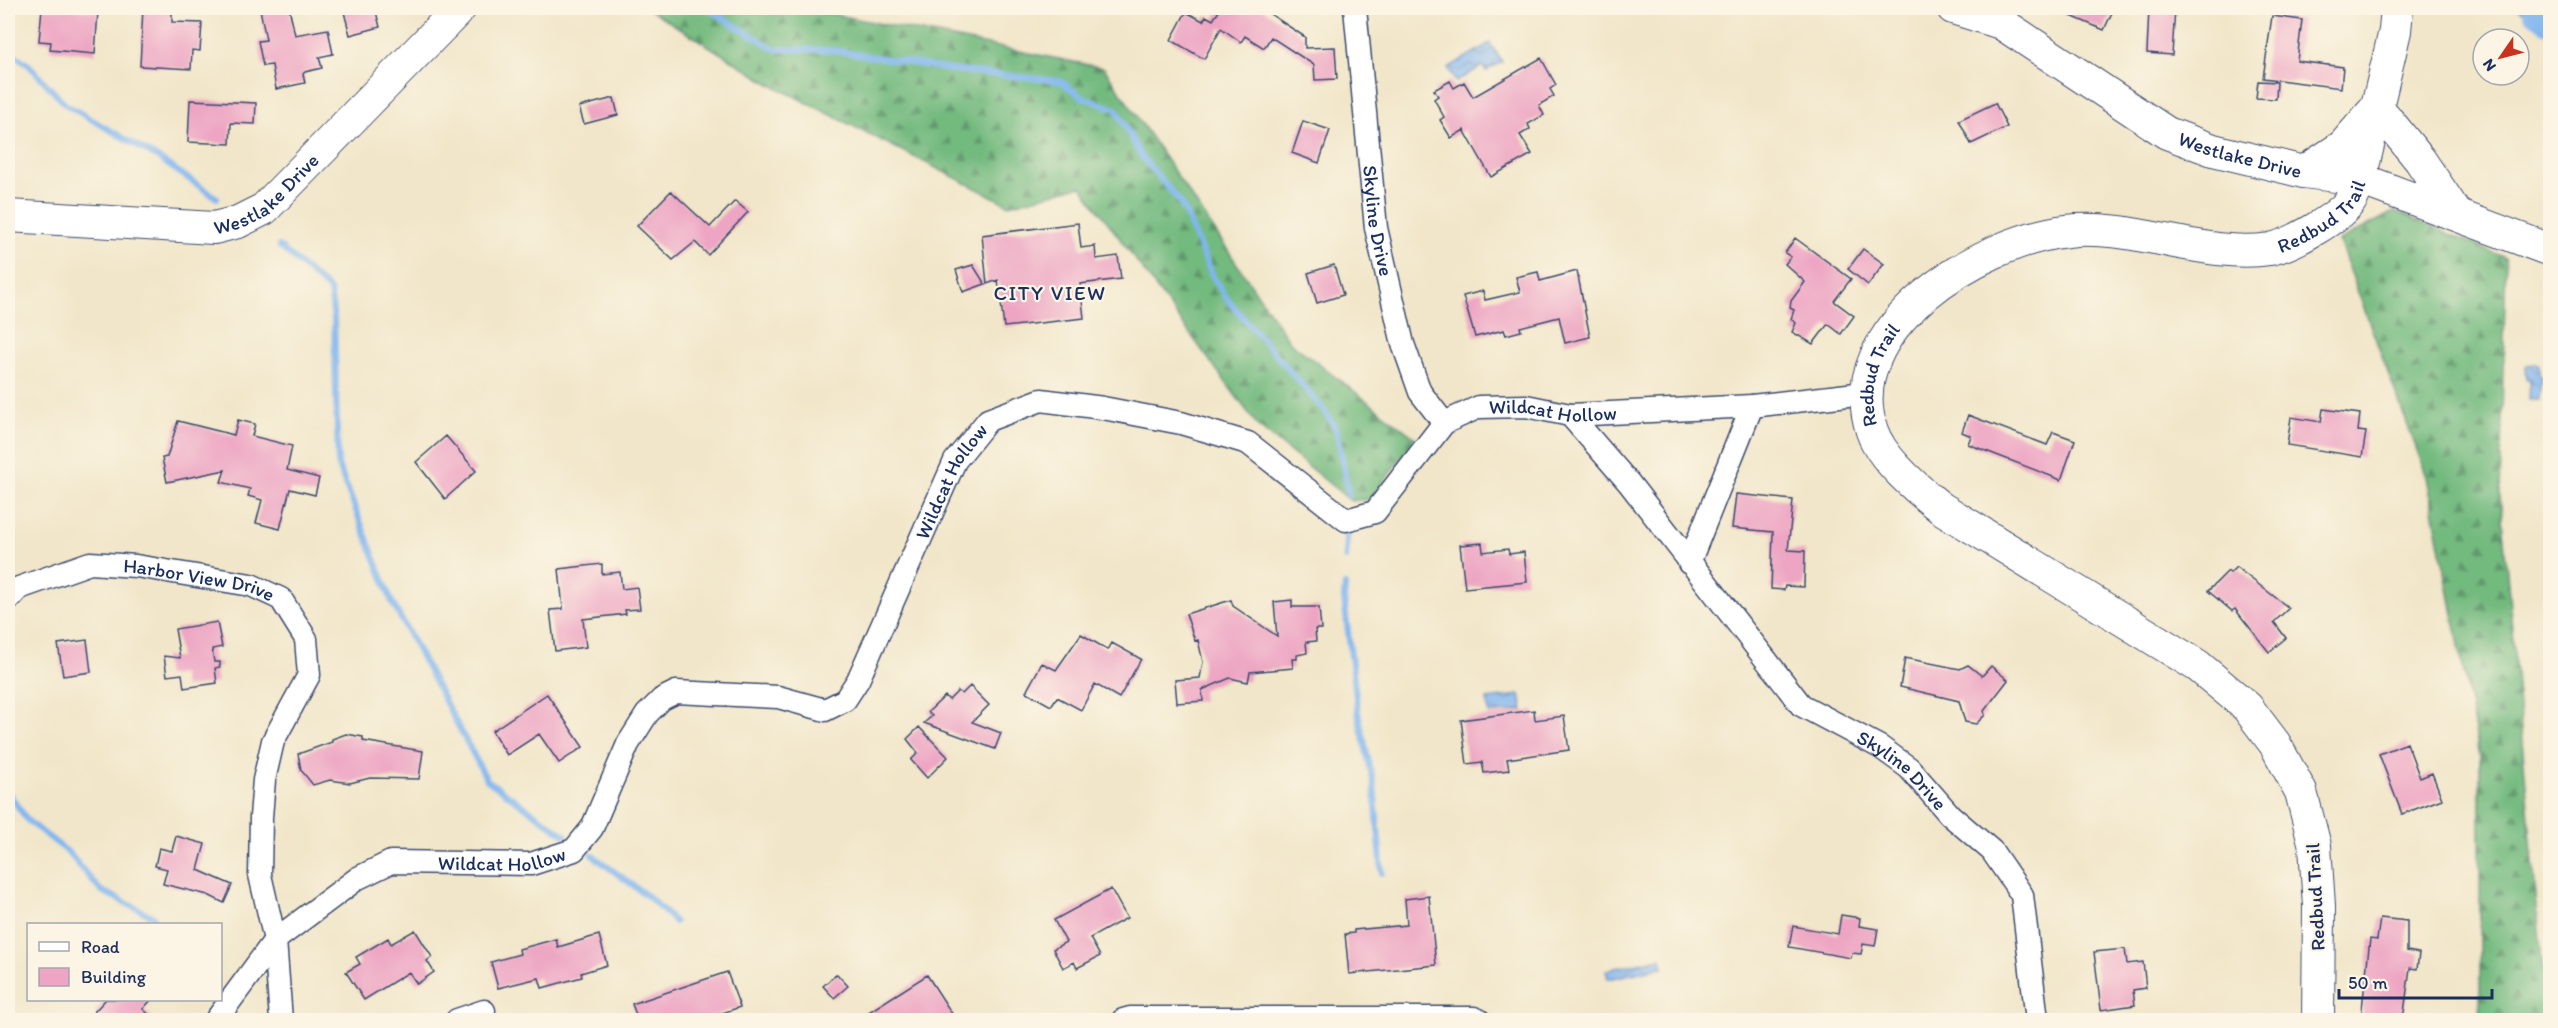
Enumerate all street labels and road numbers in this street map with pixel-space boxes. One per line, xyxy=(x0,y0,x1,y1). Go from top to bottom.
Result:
street label: Westlake Drive xyxy=(2175,126,2304,183)
street label: Westlake Drive xyxy=(211,148,324,240)
street label: Skyline Drive xyxy=(1358,164,1399,278)
street label: Redbud Trail xyxy=(2274,176,2371,258)
street label: Redbud Trail xyxy=(1855,318,1905,429)
street label: Wildcat Hollow xyxy=(1489,394,1617,427)
street label: Wildcat Hollow xyxy=(910,419,992,543)
street label: Harbor View Drive xyxy=(123,553,279,606)
street label: Skyline Drive xyxy=(1853,725,1952,815)
street label: Wildcat Hollow xyxy=(438,841,569,876)
street label: Redbud Trail xyxy=(2300,842,2330,952)

